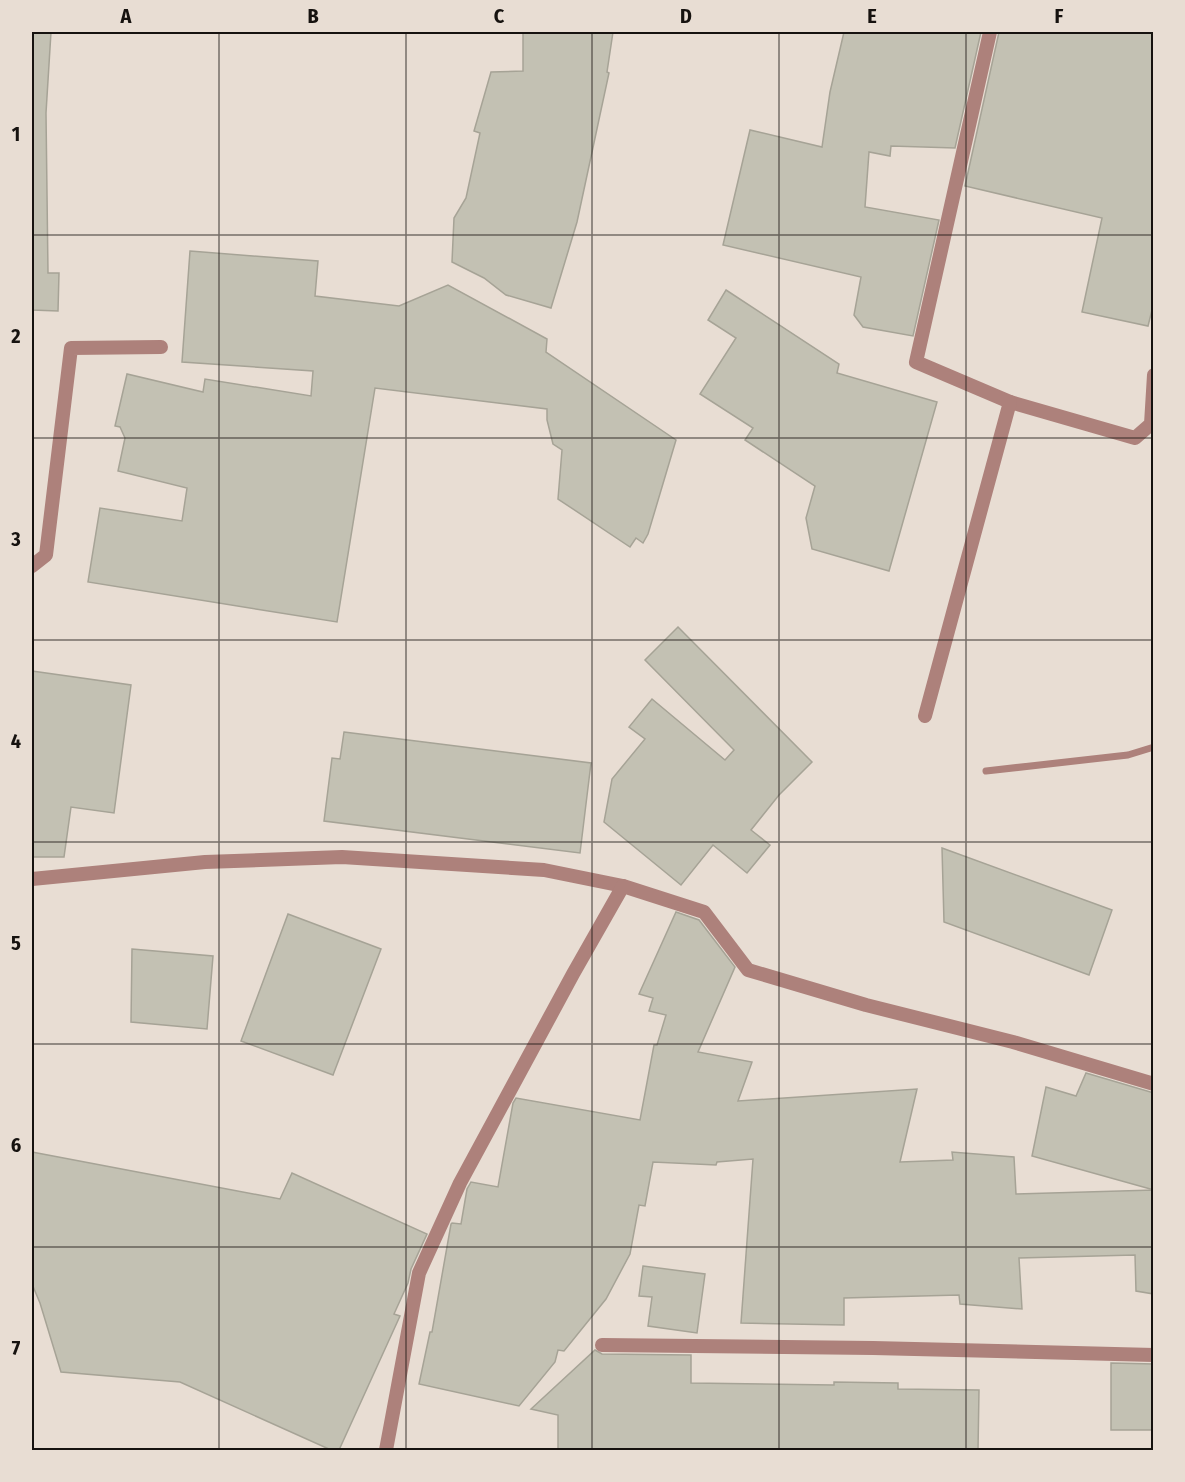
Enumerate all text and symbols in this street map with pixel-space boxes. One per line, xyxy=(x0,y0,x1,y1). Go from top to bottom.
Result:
text: A xyxy=(120,4,133,28)
text: B xyxy=(307,4,319,28)
text: C xyxy=(494,4,505,28)
text: D xyxy=(680,4,692,28)
text: E xyxy=(867,4,877,28)
text: F xyxy=(1055,4,1064,28)
text: 1 xyxy=(12,122,20,146)
text: 2 xyxy=(10,324,21,348)
text: 3 xyxy=(10,527,21,551)
text: 4 xyxy=(11,729,21,753)
text: 5 xyxy=(11,931,21,955)
text: 6 xyxy=(11,1133,21,1157)
text: 7 xyxy=(12,1336,21,1360)

